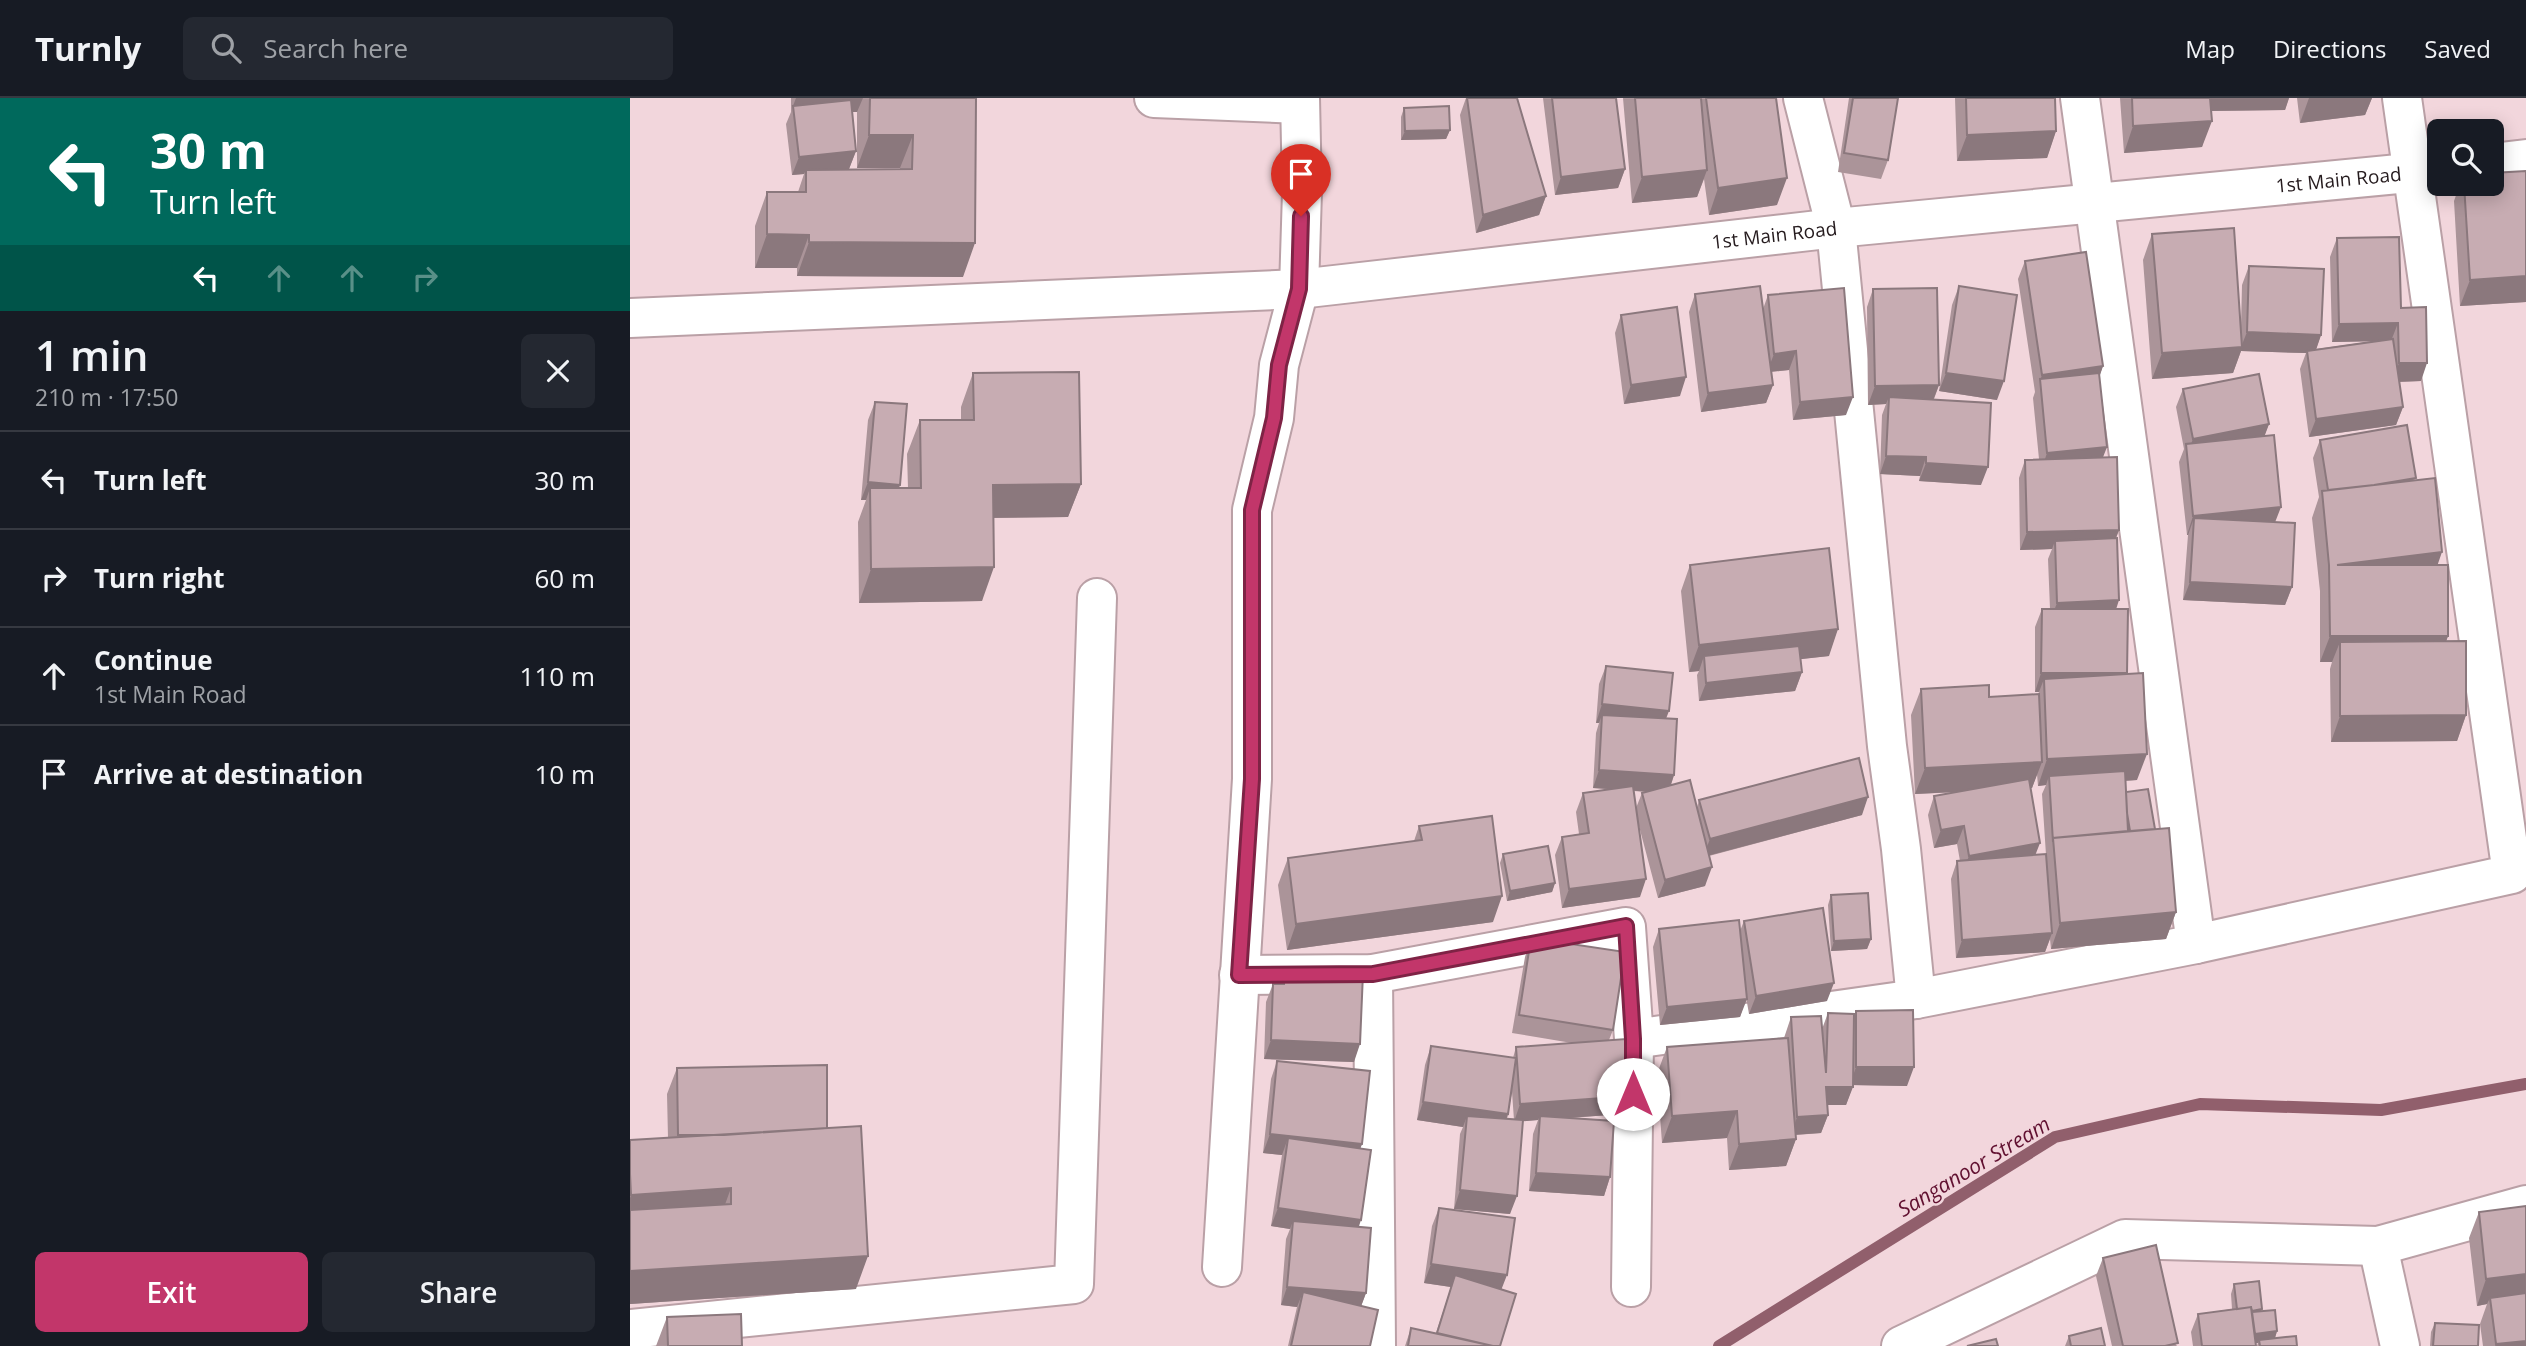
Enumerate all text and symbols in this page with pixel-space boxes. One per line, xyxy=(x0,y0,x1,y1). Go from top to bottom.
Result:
search box xyxy=(183,17,673,80)
text: Turnly xyxy=(35,26,141,71)
icon: search xyxy=(207,29,245,67)
text: Search here xyxy=(263,30,408,66)
text: Map xyxy=(2185,32,2235,65)
text: Directions xyxy=(2273,32,2386,65)
text: Saved xyxy=(2424,32,2491,65)
text: 30 m xyxy=(150,117,267,183)
map controls xyxy=(2427,119,2504,196)
button: search xyxy=(2427,119,2504,196)
icon: left xyxy=(35,126,126,217)
pin xyxy=(1271,144,1331,216)
icon: arrive xyxy=(1282,155,1320,193)
street label: 1st Main Road xyxy=(2275,161,2403,199)
text: Turn left xyxy=(150,180,276,223)
street label: 1st Main Road xyxy=(1710,215,1838,255)
icon: left xyxy=(187,259,225,297)
icon: ahead xyxy=(260,259,298,297)
icon: ahead xyxy=(333,259,371,297)
icon: right xyxy=(406,259,444,297)
text: 1 min xyxy=(35,326,148,383)
button: close xyxy=(521,334,595,408)
text: 210 m · 17:50 xyxy=(35,381,178,413)
icon: left xyxy=(35,461,73,499)
text: Turn left xyxy=(94,462,206,498)
text: 30 m xyxy=(534,462,595,498)
icon: right xyxy=(35,559,73,597)
text: Turn right xyxy=(94,560,225,596)
text: 60 m xyxy=(534,560,595,596)
text: Continue xyxy=(94,642,213,678)
icon: ahead xyxy=(35,657,73,695)
text: 110 m xyxy=(520,658,595,694)
text: 1st Main Road xyxy=(94,678,247,710)
icon: arrive xyxy=(35,755,73,793)
text: Arrive at destination xyxy=(94,756,363,792)
text: 10 m xyxy=(534,756,595,792)
position arrow xyxy=(1596,1057,1670,1131)
water label: Sanganoor Stream xyxy=(1892,1110,2055,1223)
button: Exit xyxy=(35,1252,308,1332)
button: Share xyxy=(322,1252,595,1332)

